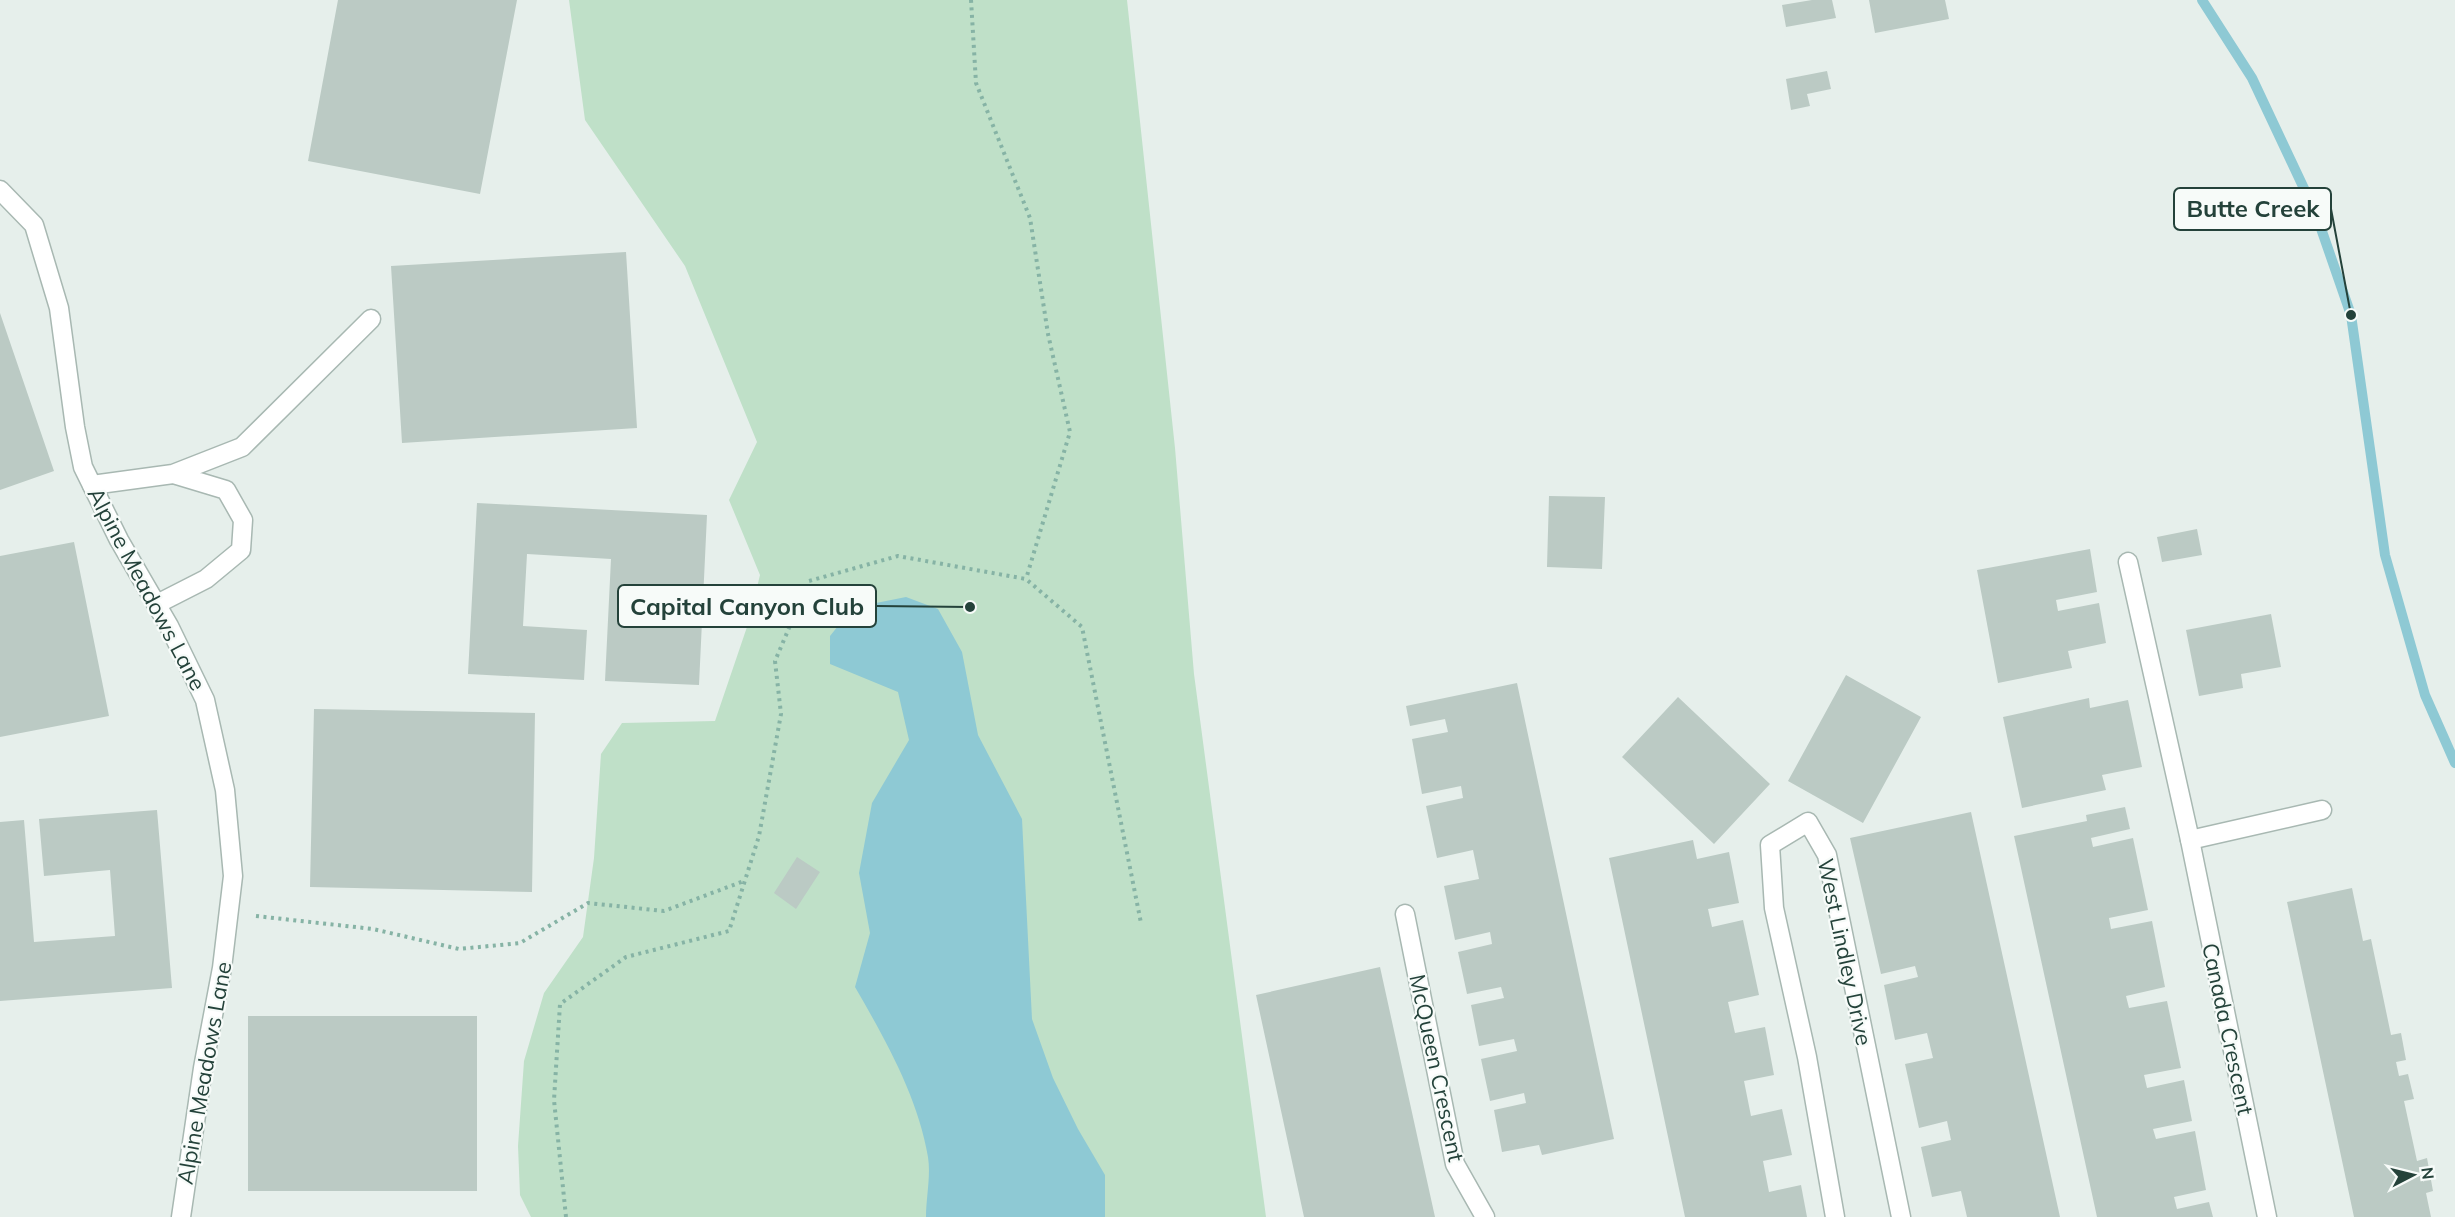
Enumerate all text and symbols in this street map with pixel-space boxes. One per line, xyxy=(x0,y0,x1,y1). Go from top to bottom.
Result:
callout: Butte Creek xyxy=(2174,188,2331,230)
text: Butte Creek xyxy=(2186,193,2320,223)
street label: Alpine Meadows Lane xyxy=(82,483,212,695)
callout: Capital Canyon Club xyxy=(618,585,876,627)
text: Capital Canyon Club xyxy=(630,591,864,621)
street label: West Lindley Drive xyxy=(1812,856,1878,1048)
street label: Canada Crescent xyxy=(2196,940,2260,1118)
street label: Alpine Meadows Lane xyxy=(171,959,237,1187)
street label: McQueen Crescent xyxy=(1403,972,1471,1165)
north arrow xyxy=(2383,1145,2443,1205)
text: N xyxy=(2417,1166,2439,1180)

